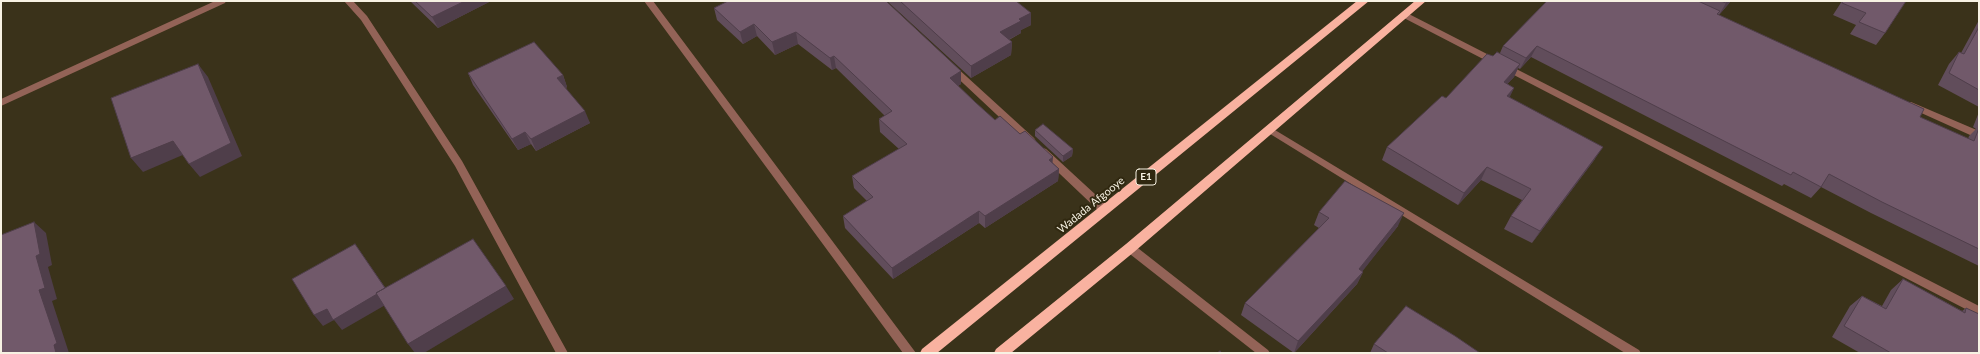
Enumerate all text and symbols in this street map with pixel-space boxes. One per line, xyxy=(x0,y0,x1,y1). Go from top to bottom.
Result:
road number: E1 xyxy=(1136,169,1156,185)
street label: Wadada Afgooye xyxy=(1055,174,1127,236)

